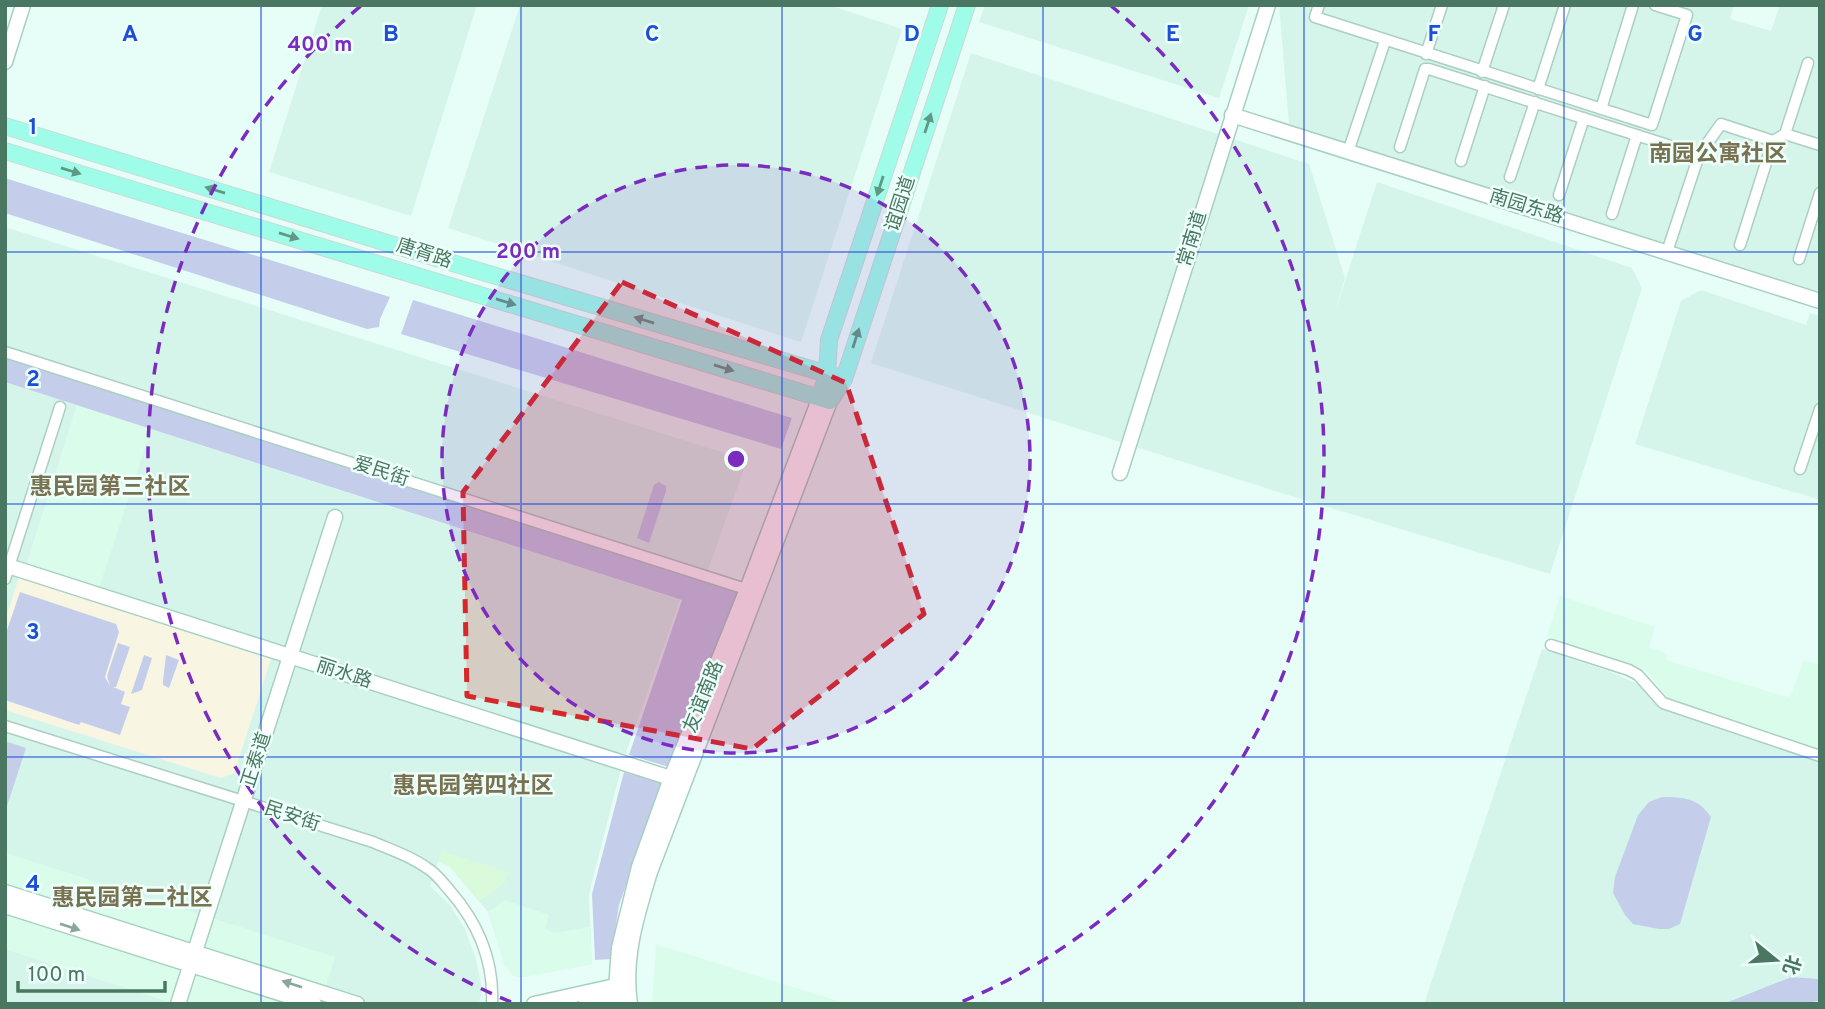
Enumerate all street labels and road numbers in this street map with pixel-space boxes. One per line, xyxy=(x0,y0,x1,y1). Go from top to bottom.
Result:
street label: 谊园道 xyxy=(881,173,921,235)
street label: 南园东路 xyxy=(1486,184,1566,230)
street label: 常南道 xyxy=(1173,208,1213,270)
street label: 唐胥路 xyxy=(393,234,455,274)
street label: 爱民街 xyxy=(350,452,412,492)
street label: 丽水路 xyxy=(313,654,375,694)
street label: 友谊南路 xyxy=(679,657,729,737)
street label: 正泰道 xyxy=(237,729,277,791)
street label: 民安街 xyxy=(261,797,323,837)

